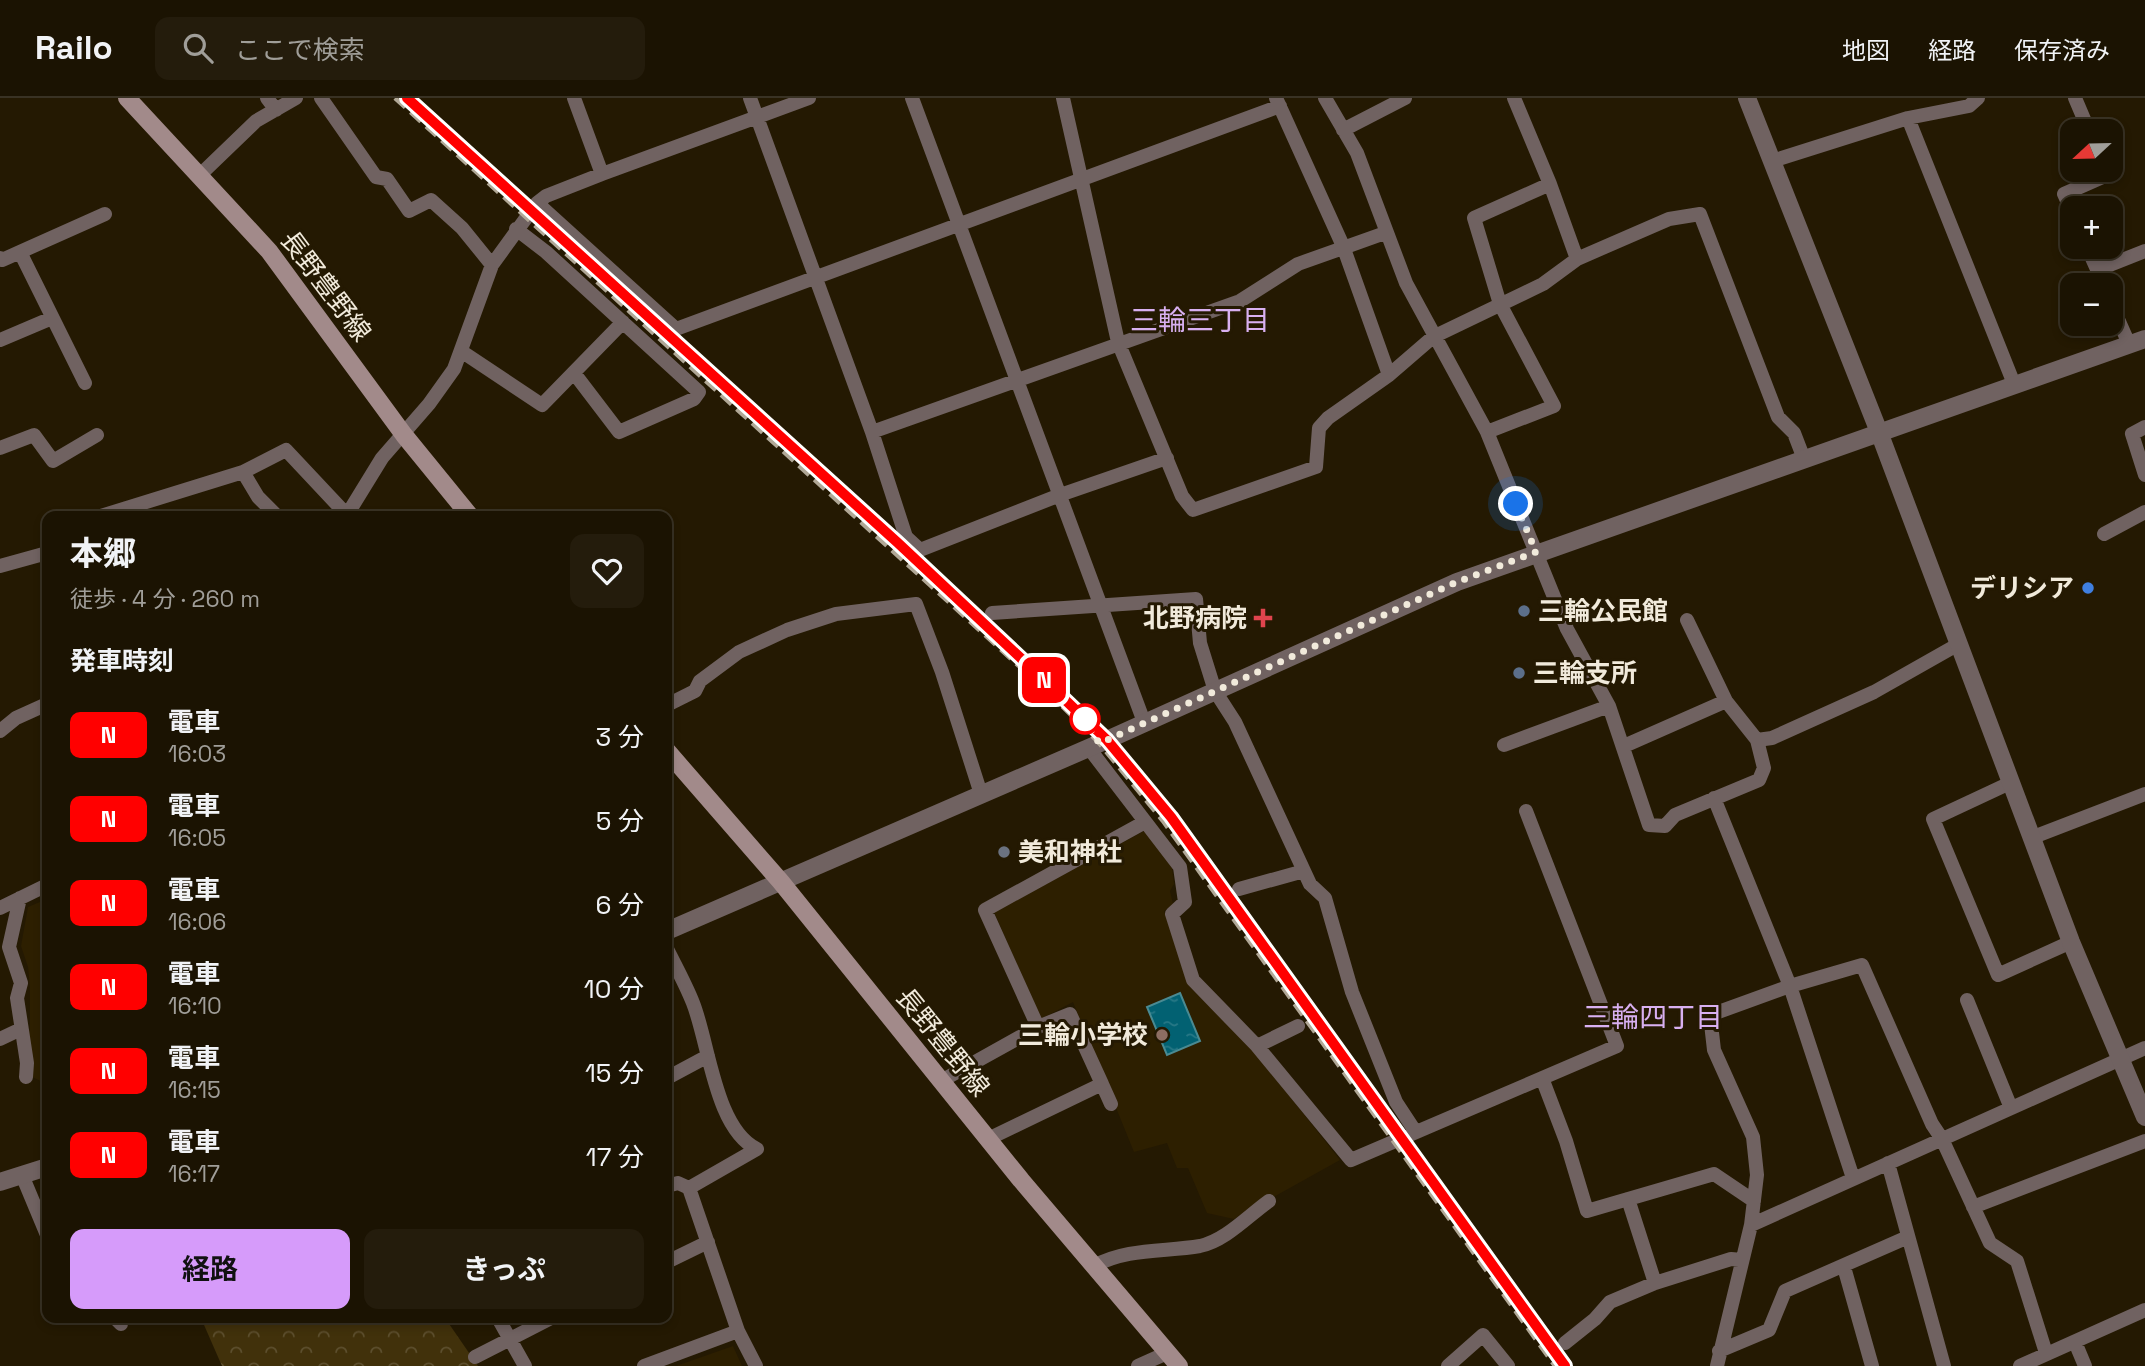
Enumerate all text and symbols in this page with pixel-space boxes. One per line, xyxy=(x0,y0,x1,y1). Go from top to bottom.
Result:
search box xyxy=(155,17,645,80)
text: Railo xyxy=(35,27,113,69)
icon: search xyxy=(179,29,217,67)
text: ここで検索 xyxy=(235,33,365,67)
text: 地図 xyxy=(1842,35,1890,66)
text: 経路 xyxy=(1928,35,1976,66)
text: 保存済み xyxy=(2014,35,2110,66)
north arrow xyxy=(2060,119,2123,182)
map controls xyxy=(2060,119,2123,336)
button: + xyxy=(2060,196,2123,259)
street label: 長野豊野線 xyxy=(273,224,379,348)
button: − xyxy=(2060,273,2123,336)
district label: 三輪三丁目 xyxy=(1130,302,1270,338)
your location xyxy=(1498,486,1533,521)
text: 本郷 xyxy=(70,533,136,575)
button: heart xyxy=(570,534,644,608)
place label: デリシア xyxy=(1970,571,2074,605)
marker: デリシア xyxy=(2080,580,2096,596)
text: 徒歩 · 4 分 · 260 m xyxy=(70,584,260,614)
place label: 三輪公民館 xyxy=(1538,594,1668,628)
place label: 北野病院 xyxy=(1143,601,1247,635)
marker: 三輪公民館 xyxy=(1516,603,1532,619)
marker: 北野病院 xyxy=(1253,608,1273,628)
text: 発車時刻 xyxy=(70,644,174,678)
place label: 三輪支所 xyxy=(1533,656,1637,690)
line badge: N xyxy=(1021,657,1067,703)
text: N xyxy=(1036,664,1052,695)
marker: 三輪支所 xyxy=(1511,665,1527,681)
unlabelled marker xyxy=(1070,704,1100,734)
text: 電車 xyxy=(168,705,220,739)
text: N xyxy=(100,719,117,750)
text: 3 分 xyxy=(596,720,644,754)
text: 16:03 xyxy=(168,739,226,769)
text: 電車 xyxy=(168,789,220,823)
text: N xyxy=(100,803,117,834)
text: 5 分 xyxy=(596,804,644,838)
text: 16:05 xyxy=(168,823,226,853)
place label: 美和神社 xyxy=(1018,835,1122,869)
marker: 美和神社 xyxy=(996,844,1012,860)
text: 電車 xyxy=(168,873,220,907)
text: N xyxy=(100,887,117,918)
text: 6 分 xyxy=(595,888,644,922)
text: 16:06 xyxy=(168,907,226,937)
text: 電車 xyxy=(168,957,220,991)
text: N xyxy=(100,971,117,1002)
text: 10 分 xyxy=(584,972,644,1006)
street label: 長野豊野線 xyxy=(889,981,997,1103)
text: 16:10 xyxy=(168,991,222,1021)
district label: 三輪四丁目 xyxy=(1583,999,1723,1035)
place label: 三輪小学校 xyxy=(1018,1018,1148,1052)
marker: 三輪小学校 xyxy=(1154,1027,1170,1043)
text: 電車 xyxy=(168,1041,220,1075)
text: N xyxy=(100,1055,117,1086)
text: 15 分 xyxy=(585,1056,644,1090)
text: 16:15 xyxy=(168,1075,221,1105)
text: 電車 xyxy=(168,1125,220,1159)
text: N xyxy=(100,1139,117,1170)
text: 17 分 xyxy=(586,1140,644,1174)
text: 16:17 xyxy=(168,1159,220,1189)
button: 経路 xyxy=(70,1229,350,1309)
button: きっぷ xyxy=(364,1229,644,1309)

